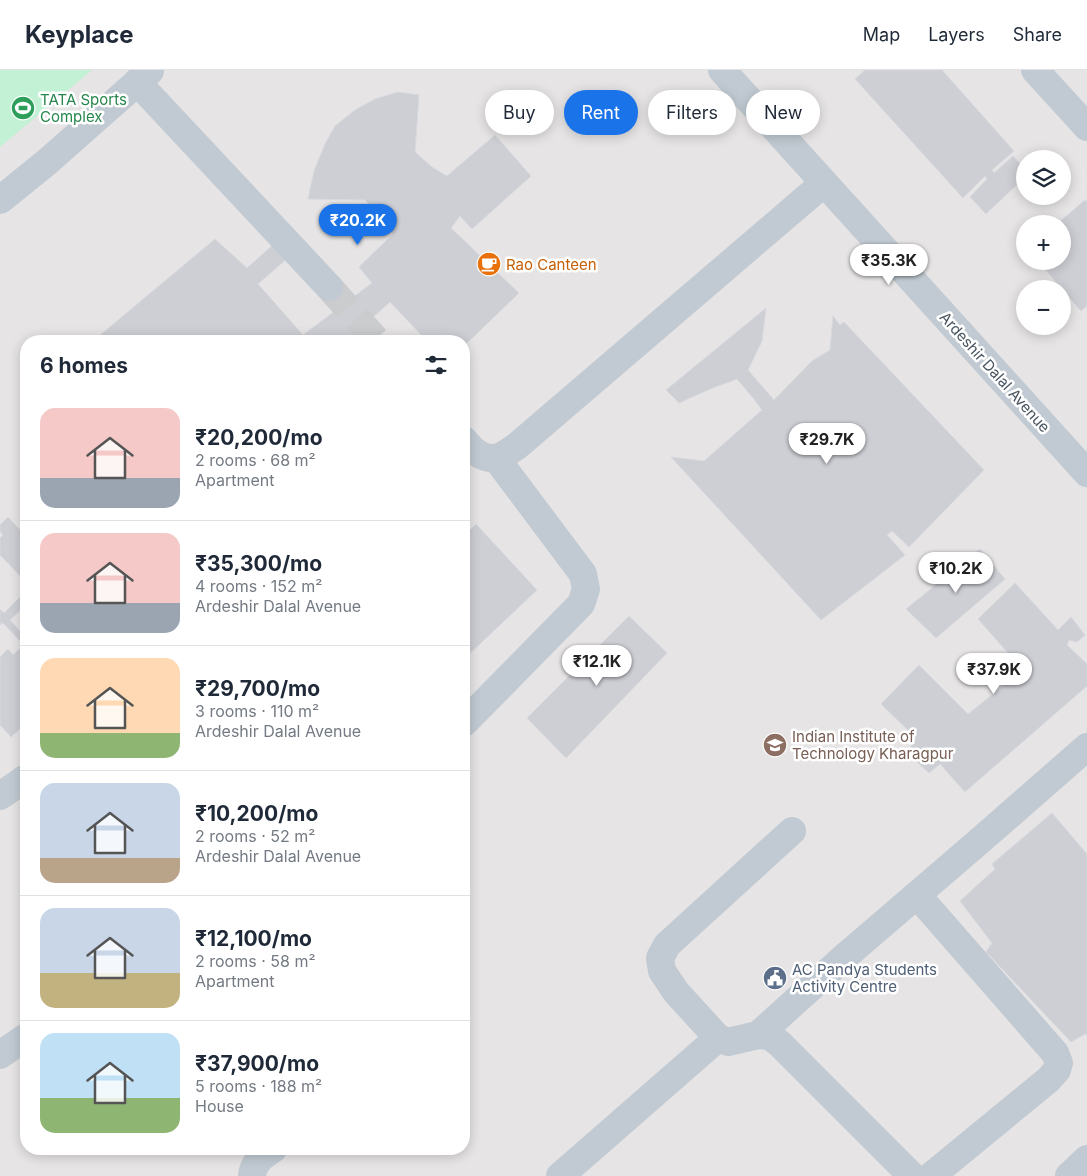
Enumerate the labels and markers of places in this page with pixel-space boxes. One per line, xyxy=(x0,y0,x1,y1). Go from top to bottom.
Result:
place label: TATA Sports Complex xyxy=(40,90,127,126)
sports icon: TATA Sports Complex xyxy=(10,95,36,121)
pin: ₹20.2K xyxy=(317,204,399,246)
pin: ₹35.3K xyxy=(848,244,930,286)
cafe icon: Rao Canteen xyxy=(476,251,502,277)
place label: Rao Canteen xyxy=(506,255,597,274)
pin: ₹29.7K xyxy=(786,422,868,465)
pin: ₹10.2K xyxy=(915,552,997,594)
pin: ₹12.1K xyxy=(556,644,638,687)
pin: ₹37.9K xyxy=(953,652,1035,695)
place label: Indian Institute of Technology Kharagpur xyxy=(792,727,954,763)
school or university icon: Indian Institute of Technology Kharagpur xyxy=(762,732,788,758)
place label: AC Pandya Students Activity Centre xyxy=(792,960,937,996)
public building icon: AC Pandya Students Activity Centre xyxy=(762,965,788,991)

